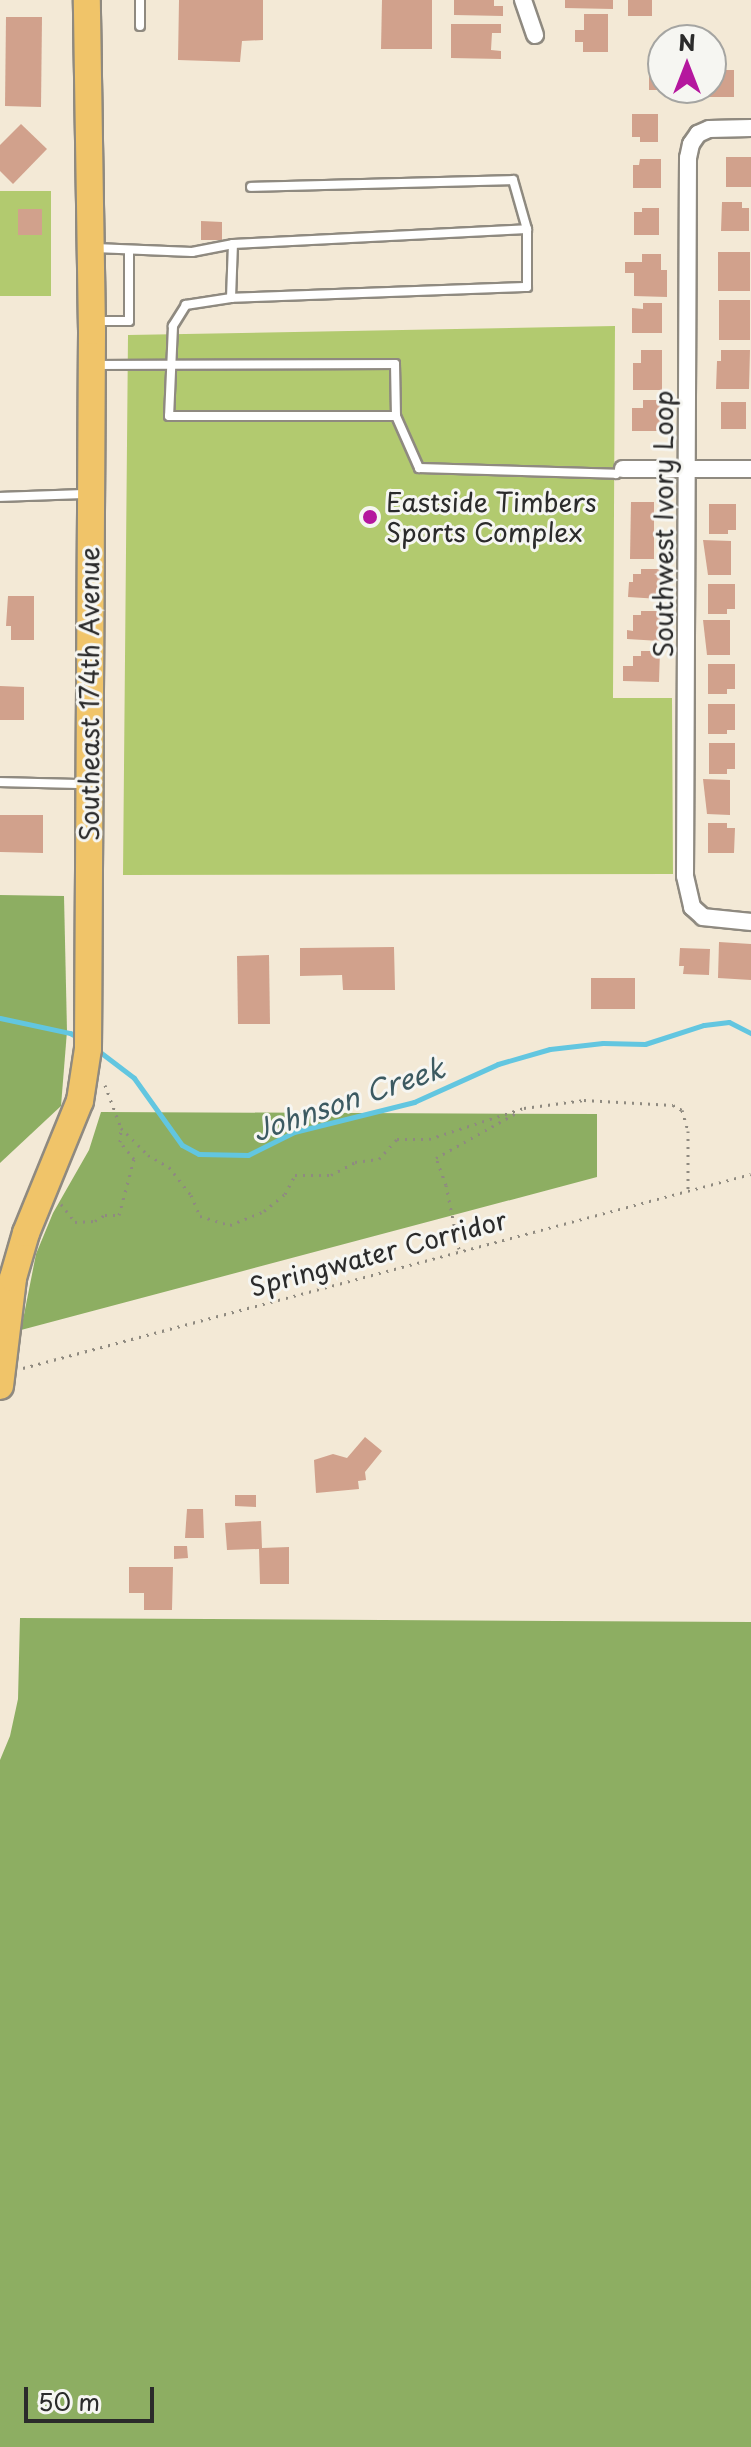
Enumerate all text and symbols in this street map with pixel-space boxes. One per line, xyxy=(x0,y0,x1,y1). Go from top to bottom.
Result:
north arrow xyxy=(647,24,727,104)
text: N xyxy=(678,25,696,58)
street label: Southwest Ivory Loop xyxy=(647,390,679,658)
place label: Eastside Timbers Sports Complex xyxy=(386,486,595,548)
marker: Eastside Timbers Sports Complex xyxy=(361,508,379,526)
street label: Southeast 174th Avenue xyxy=(73,546,105,842)
water label: Johnson Creek xyxy=(247,1050,449,1148)
street label: Springwater Corridor xyxy=(245,1203,511,1303)
scale bar xyxy=(28,2371,158,2421)
text: 50 m xyxy=(38,2383,100,2419)

